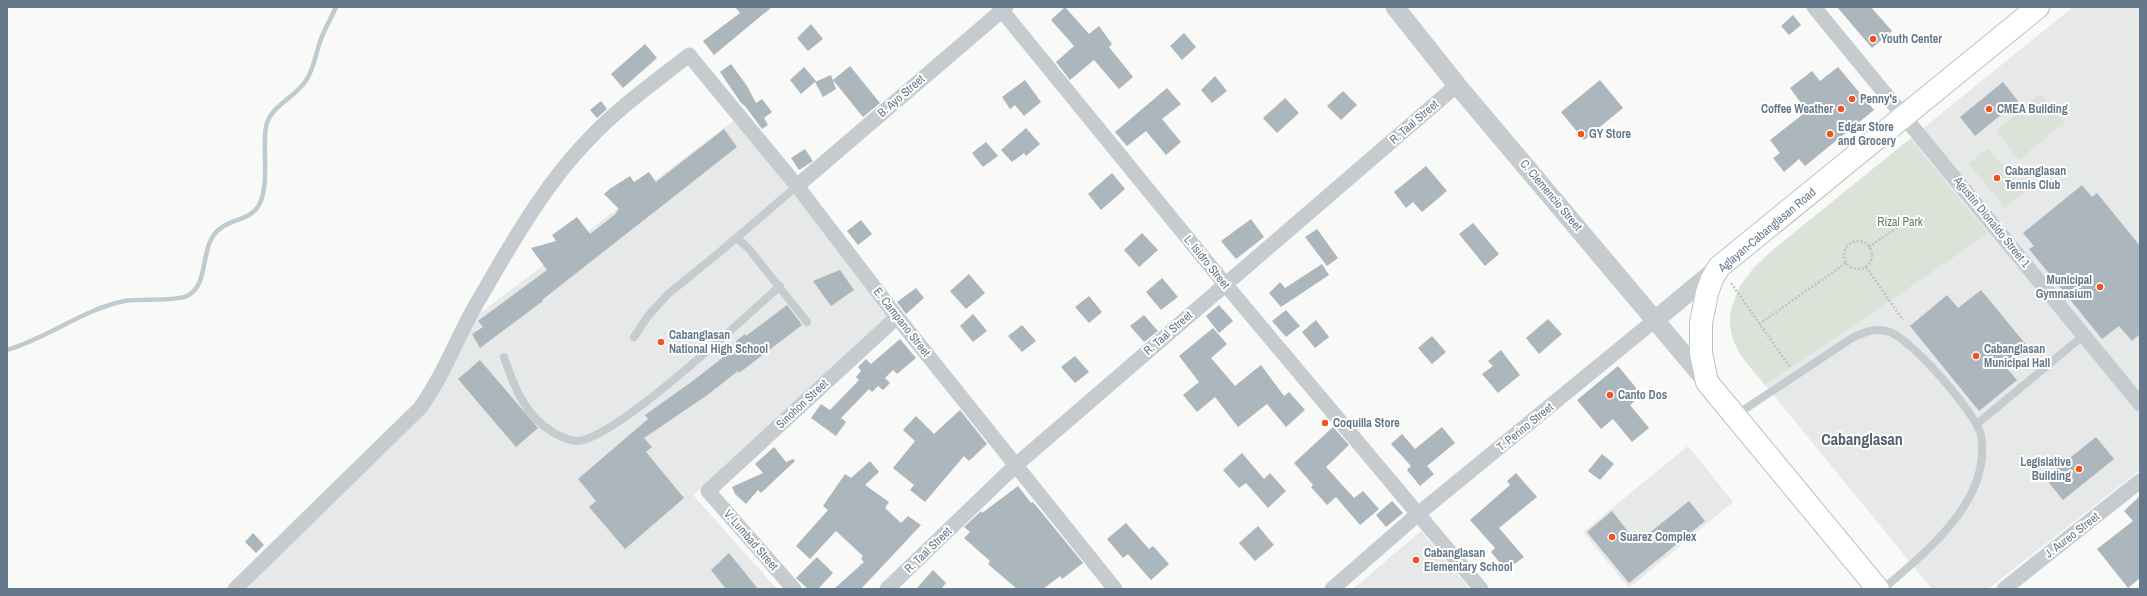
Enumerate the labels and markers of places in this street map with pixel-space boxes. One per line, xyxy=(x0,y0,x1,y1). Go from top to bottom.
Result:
place label: Youth Center xyxy=(1881,31,1942,47)
marker: Youth Center xyxy=(1868,34,1878,44)
place label: Penny's xyxy=(1860,91,1898,107)
marker: Penny's xyxy=(1847,94,1857,104)
place label: Coffee Weather xyxy=(1761,101,1833,117)
place label: CMEA Building xyxy=(1997,101,2068,117)
marker: Coffee Weather xyxy=(1836,104,1846,114)
marker: CMEA Building xyxy=(1984,104,1994,114)
place label: Edgar Store and Grocery xyxy=(1838,119,1897,149)
place label: GY Store xyxy=(1589,126,1631,142)
marker: GY Store xyxy=(1576,129,1586,139)
marker: Edgar Store and Grocery xyxy=(1825,129,1835,139)
place label: Cabanglasan Tennis Club xyxy=(2005,163,2066,193)
marker: Cabanglasan Tennis Club xyxy=(1992,173,2002,183)
place label: Municipal Gymnasium xyxy=(2036,272,2092,302)
marker: Municipal Gymnasium xyxy=(2095,282,2105,292)
place label: Cabanglasan National High School xyxy=(669,327,768,357)
marker: Cabanglasan National High School xyxy=(656,337,666,347)
place label: Cabanglasan Municipal Hall xyxy=(1984,341,2050,371)
marker: Cabanglasan Municipal Hall xyxy=(1971,351,1981,361)
place label: Canto Dos xyxy=(1618,387,1668,403)
marker: Canto Dos xyxy=(1605,390,1615,400)
place label: Coquilla Store xyxy=(1333,415,1400,431)
marker: Coquilla Store xyxy=(1320,418,1330,428)
place label: Legislative Building xyxy=(2020,454,2072,484)
marker: Legislative Building xyxy=(2074,464,2084,474)
place label: Suarez Complex xyxy=(1620,529,1697,545)
marker: Suarez Complex xyxy=(1607,532,1617,542)
place label: Cabanglasan Elementary School xyxy=(1424,545,1513,575)
marker: Cabanglasan Elementary School xyxy=(1411,555,1421,565)

